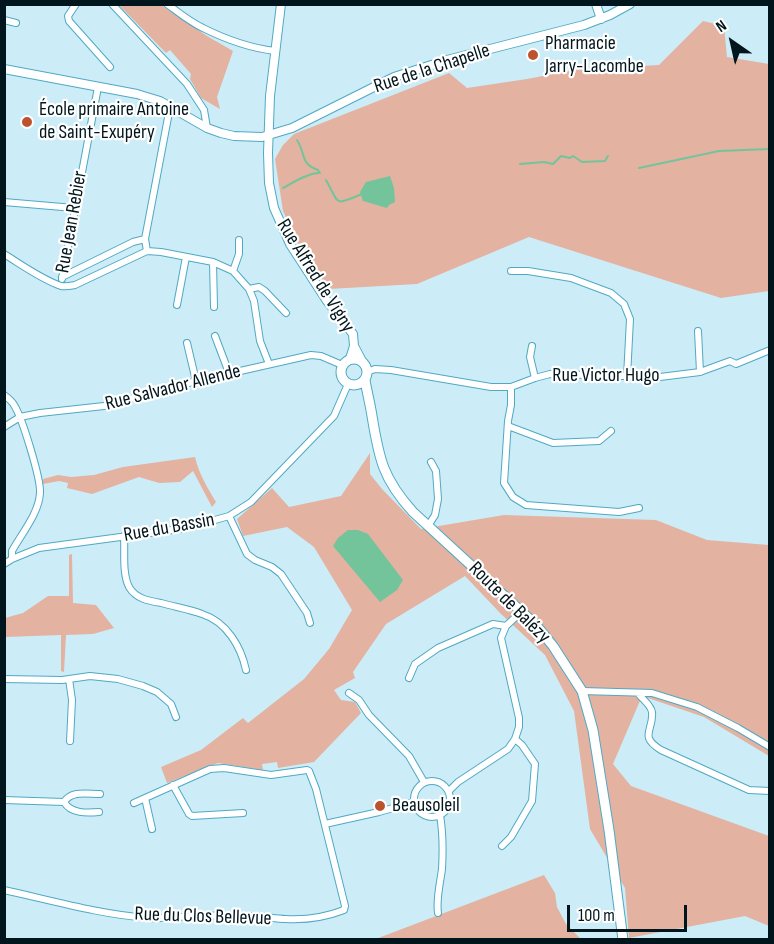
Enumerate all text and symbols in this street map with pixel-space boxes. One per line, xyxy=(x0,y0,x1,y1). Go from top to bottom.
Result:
north arrow xyxy=(702,12,762,72)
text: N xyxy=(713,16,731,37)
place label: Pharmacie Jarry-Lacombe xyxy=(545,32,644,79)
street label: Rue de la Chapelle xyxy=(371,39,493,99)
marker: Pharmacie Jarry-Lacombe xyxy=(526,48,540,62)
place label: École primaire Antoine de Saint-Exupéry xyxy=(39,98,189,145)
marker: École primaire Antoine de Saint-Exupéry xyxy=(20,115,34,129)
street label: Rue Jean Rebier xyxy=(51,169,93,275)
street label: Rue Alfred de Vigny xyxy=(271,215,359,337)
street label: Rue Salvador Allende xyxy=(103,360,243,416)
street label: Rue Victor Hugo xyxy=(552,364,660,388)
street label: Rue du Bassin xyxy=(122,508,216,548)
street label: Route de Balézy xyxy=(463,557,555,649)
place label: Beausoleil xyxy=(392,794,460,818)
marker: Beausoleil xyxy=(373,799,387,813)
scale bar xyxy=(570,893,690,931)
street label: Rue du Clos Bellevue xyxy=(134,903,272,931)
text: 100 m xyxy=(578,905,615,926)

